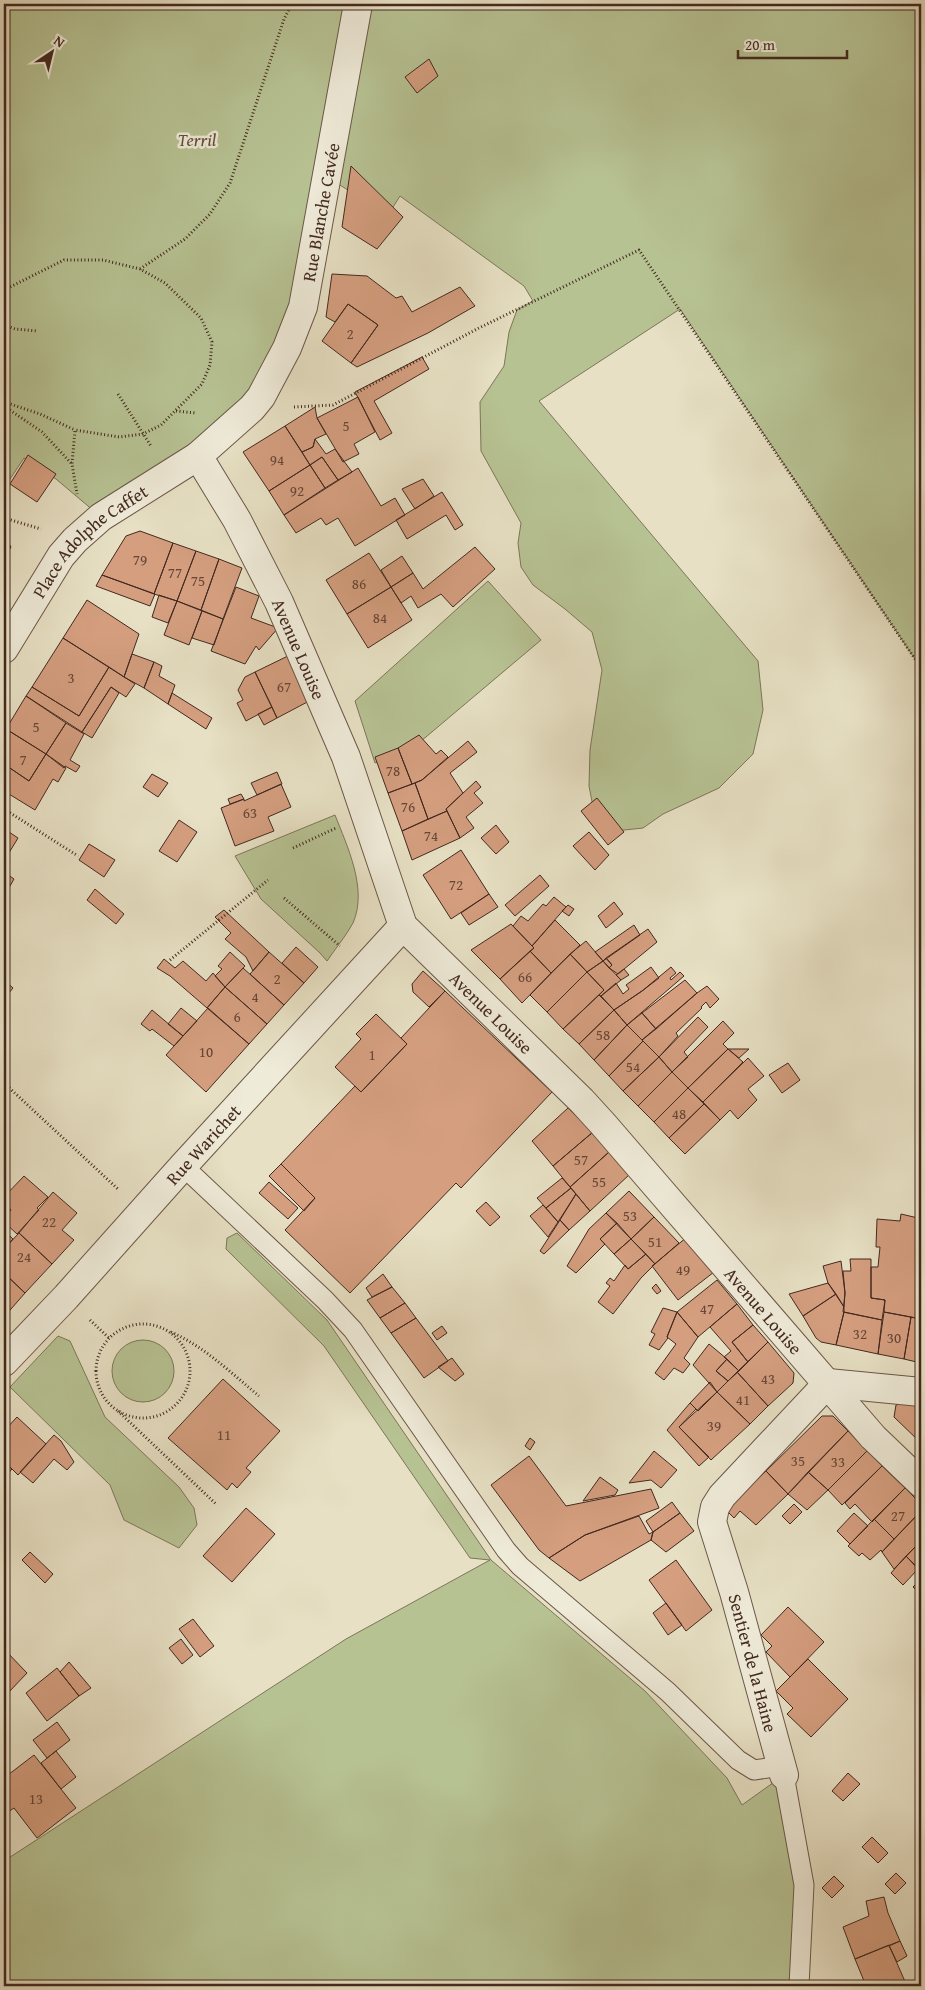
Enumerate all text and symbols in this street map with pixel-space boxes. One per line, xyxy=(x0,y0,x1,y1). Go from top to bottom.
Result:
north arrow xyxy=(28,28,78,78)
scale bar xyxy=(738,28,846,60)
text: N xyxy=(50,30,70,53)
text: 20 m xyxy=(745,34,776,55)
park label: Terril xyxy=(178,126,217,153)
street label: Rue Blanche Cavée xyxy=(294,141,346,284)
house number: 2 xyxy=(346,323,354,344)
house number: 5 xyxy=(342,415,350,436)
house number: 94 xyxy=(270,449,284,470)
street label: Place Adolphe Caffet xyxy=(25,477,153,603)
house number: 92 xyxy=(290,480,304,501)
house number: 79 xyxy=(133,549,147,570)
house number: 77 xyxy=(168,562,182,583)
house number: 75 xyxy=(191,570,205,591)
house number: 86 xyxy=(352,573,366,594)
street label: Avenue Louise xyxy=(265,594,333,704)
house number: 84 xyxy=(373,607,387,628)
house number: 3 xyxy=(67,667,75,688)
house number: 67 xyxy=(277,676,291,697)
house number: 5 xyxy=(32,716,40,737)
house number: 7 xyxy=(19,749,27,770)
house number: 78 xyxy=(386,760,400,781)
house number: 76 xyxy=(401,796,415,817)
house number: 63 xyxy=(243,802,257,823)
house number: 74 xyxy=(424,825,438,846)
house number: 72 xyxy=(449,874,463,895)
street label: Avenue Louise xyxy=(444,965,539,1060)
house number: 66 xyxy=(518,966,532,987)
house number: 2 xyxy=(273,968,281,989)
house number: 4 xyxy=(251,986,259,1007)
house number: 6 xyxy=(233,1006,241,1027)
house number: 58 xyxy=(596,1024,610,1045)
house number: 10 xyxy=(199,1041,213,1062)
house number: 1 xyxy=(368,1044,376,1065)
house number: 54 xyxy=(626,1056,640,1077)
street label: Rue Warichet xyxy=(159,1097,247,1191)
house number: 48 xyxy=(672,1103,686,1124)
house number: 57 xyxy=(574,1149,588,1170)
house number: 55 xyxy=(592,1171,606,1192)
house number: 53 xyxy=(623,1205,637,1226)
house number: 22 xyxy=(42,1211,56,1232)
house number: 51 xyxy=(648,1231,662,1252)
house number: 24 xyxy=(17,1246,31,1267)
house number: 49 xyxy=(676,1259,690,1280)
street label: Avenue Louise xyxy=(718,1261,809,1360)
house number: 47 xyxy=(700,1298,714,1319)
house number: 32 xyxy=(853,1323,867,1344)
house number: 30 xyxy=(887,1327,901,1348)
house number: 43 xyxy=(761,1368,775,1389)
house number: 41 xyxy=(736,1389,750,1410)
house number: 39 xyxy=(707,1415,721,1436)
house number: 11 xyxy=(217,1424,231,1445)
house number: 35 xyxy=(791,1450,805,1471)
house number: 33 xyxy=(831,1451,845,1472)
house number: 27 xyxy=(891,1505,905,1526)
street label: Sentier de la Haine xyxy=(722,1591,784,1735)
house number: 13 xyxy=(29,1788,43,1809)

